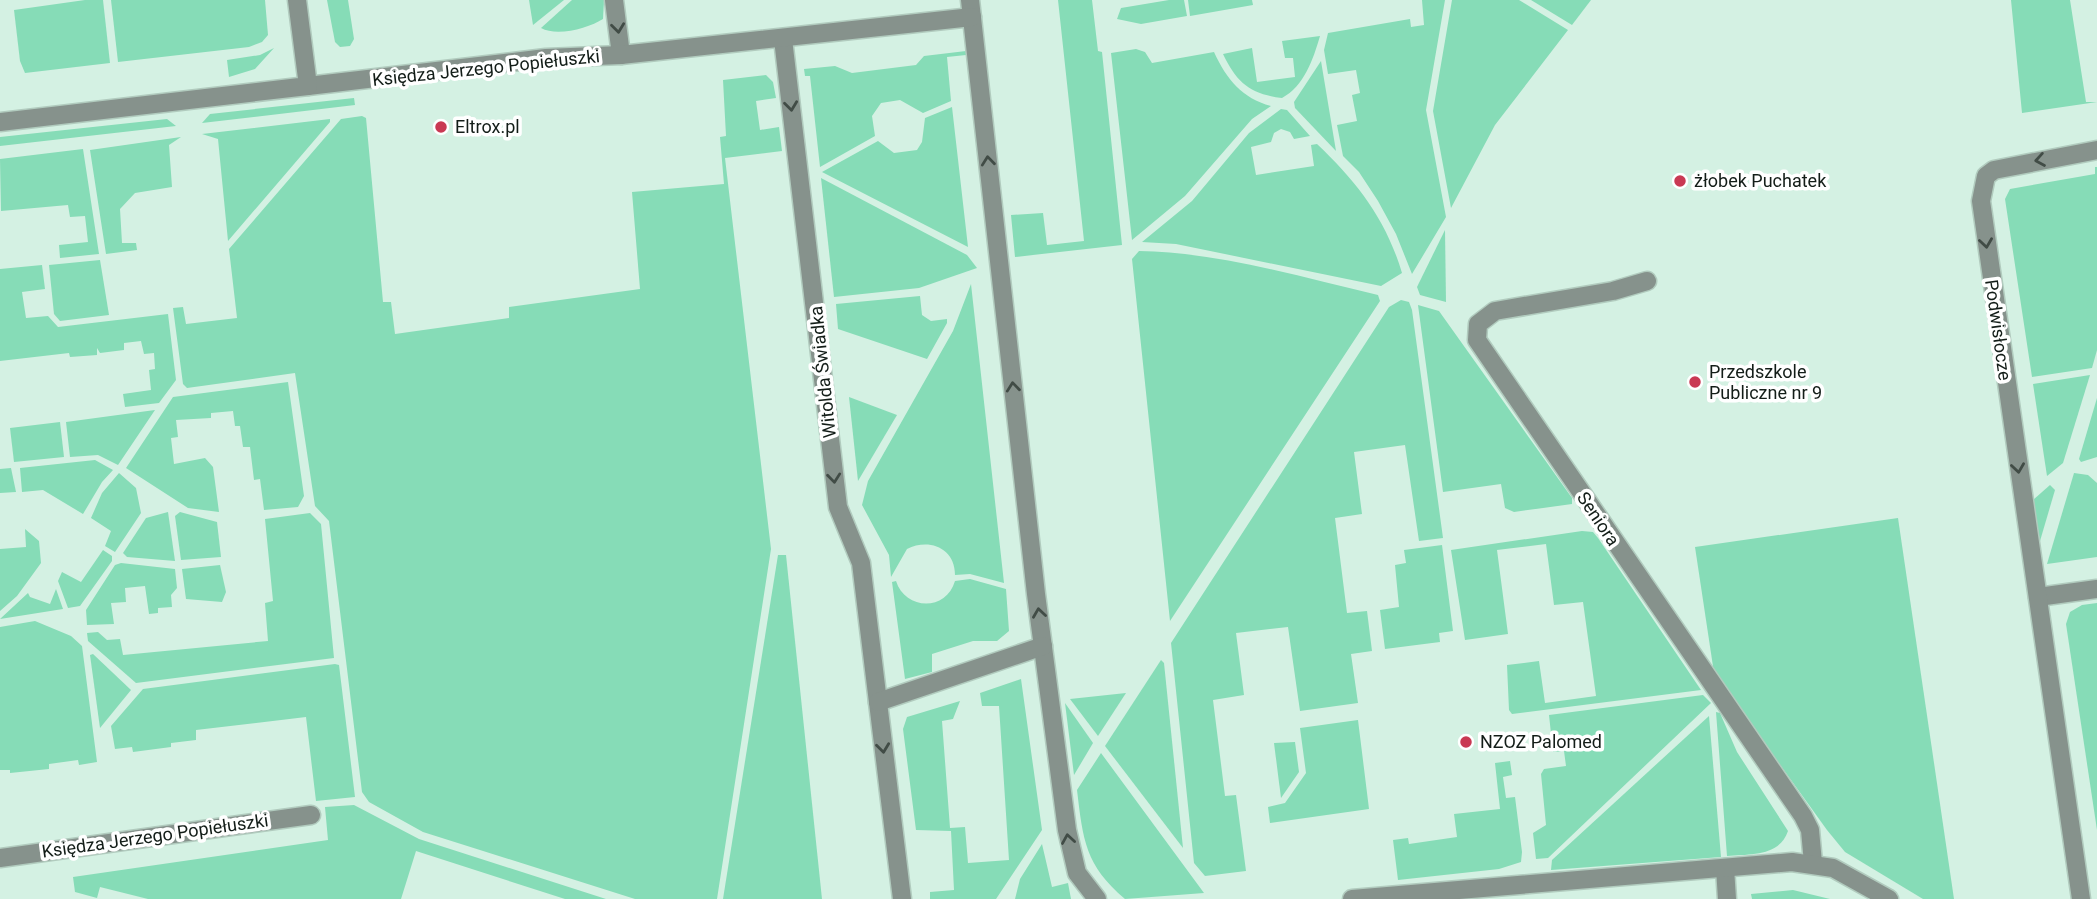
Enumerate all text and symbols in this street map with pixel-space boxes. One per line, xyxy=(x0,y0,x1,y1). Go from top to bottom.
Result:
one-way arrow xyxy=(610,22,625,33)
street label: Księdza Jerzego Popiełuszki xyxy=(371,45,601,90)
one-way arrow xyxy=(784,101,799,112)
place label: Eltrox.pl xyxy=(455,116,520,137)
marker: Eltrox.pl xyxy=(433,119,449,135)
one-way arrow xyxy=(2034,152,2046,167)
one-way arrow xyxy=(980,155,995,167)
place label: żłobek Puchatek xyxy=(1694,170,1827,191)
marker: żłobek Puchatek xyxy=(1672,173,1688,189)
one-way arrow xyxy=(1979,237,1994,249)
street label: Podwisłocze xyxy=(1981,278,2016,382)
street label: Witolda Świadka xyxy=(805,305,840,439)
place label: Przedszkole Publiczne nr 9 xyxy=(1709,361,1822,403)
marker: Przedszkole Publiczne nr 9 xyxy=(1687,374,1703,390)
one-way arrow xyxy=(1005,381,1020,393)
one-way arrow xyxy=(2010,463,2025,474)
one-way arrow xyxy=(827,473,842,484)
street label: Seniora xyxy=(1573,488,1624,550)
one-way arrow xyxy=(1031,607,1046,619)
place label: NZOZ Palomed xyxy=(1480,731,1602,752)
marker: NZOZ Palomed xyxy=(1458,734,1474,750)
one-way arrow xyxy=(876,743,891,754)
street label: Księdza Jerzego Popiełuszki xyxy=(40,809,270,862)
one-way arrow xyxy=(1061,833,1076,845)

